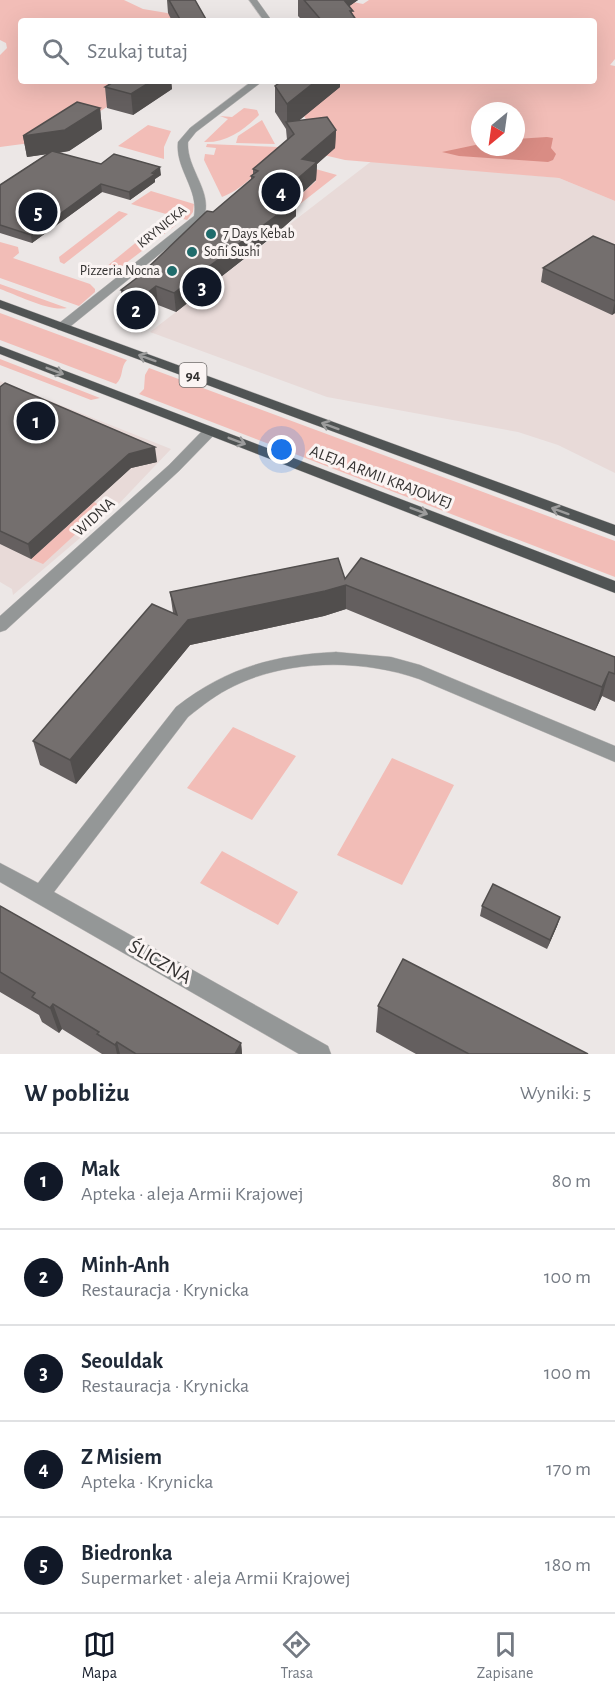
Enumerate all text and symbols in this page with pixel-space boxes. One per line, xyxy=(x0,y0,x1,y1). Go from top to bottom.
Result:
search box xyxy=(18,18,597,84)
icon: search xyxy=(39,35,72,68)
text: Szukaj tutaj xyxy=(87,40,188,62)
north arrow xyxy=(471,102,525,156)
pin: 4 xyxy=(262,170,300,214)
pin: 5 xyxy=(18,190,57,234)
street label: KRYNICKA xyxy=(135,203,189,251)
marker: 7 Days Kebab xyxy=(204,227,218,241)
place label: 7 Days Kebab xyxy=(223,227,295,241)
marker: Sofii Sushi xyxy=(185,245,199,259)
place label: Sofii Sushi xyxy=(204,245,260,259)
place label: Pizzeria Nocna xyxy=(80,264,161,278)
marker: Pizzeria Nocna xyxy=(165,264,179,278)
pin: 3 xyxy=(182,264,222,310)
pin: 2 xyxy=(116,288,156,332)
one-way arrow xyxy=(138,352,157,363)
road number: 94 xyxy=(180,363,206,387)
one-way arrow xyxy=(45,366,63,377)
pin: 1 xyxy=(16,398,56,444)
one-way arrow xyxy=(321,419,340,430)
your location xyxy=(267,435,296,464)
one-way arrow xyxy=(227,436,245,447)
street label: ALEJA ARMII KRAJOWEJ xyxy=(308,442,454,512)
street label: WIDNA xyxy=(70,495,118,539)
one-way arrow xyxy=(551,504,570,515)
one-way arrow xyxy=(409,506,427,517)
street label: ŚLICZNA xyxy=(125,935,196,988)
text: W pobliżu xyxy=(24,1080,130,1106)
text: Wyniki: 5 xyxy=(520,1083,591,1103)
text: Mak xyxy=(81,1158,120,1180)
text: 1 xyxy=(40,1171,47,1191)
text: 80 m xyxy=(552,1171,591,1191)
text: Apteka · aleja Armii Krajowej xyxy=(81,1184,304,1204)
text: Minh-Anh xyxy=(81,1254,170,1276)
text: 2 xyxy=(39,1267,48,1287)
text: 100 m xyxy=(544,1267,591,1287)
text: Restauracja · Krynicka xyxy=(81,1280,249,1300)
text: Seouldak xyxy=(81,1350,163,1372)
text: 3 xyxy=(39,1363,48,1383)
text: 100 m xyxy=(544,1363,591,1383)
text: Restauracja · Krynicka xyxy=(81,1376,249,1396)
text: Z Misiem xyxy=(81,1446,162,1468)
text: 4 xyxy=(38,1459,49,1479)
text: 170 m xyxy=(546,1459,591,1479)
text: Apteka · Krynicka xyxy=(81,1472,214,1492)
text: Biedronka xyxy=(81,1542,173,1564)
text: 5 xyxy=(39,1555,48,1575)
text: 180 m xyxy=(545,1555,591,1575)
text: Supermarket · aleja Armii Krajowej xyxy=(81,1568,350,1588)
tab: Mapa xyxy=(82,1628,117,1683)
tab: Trasa xyxy=(280,1628,313,1683)
tab: Zapisane xyxy=(477,1628,533,1683)

